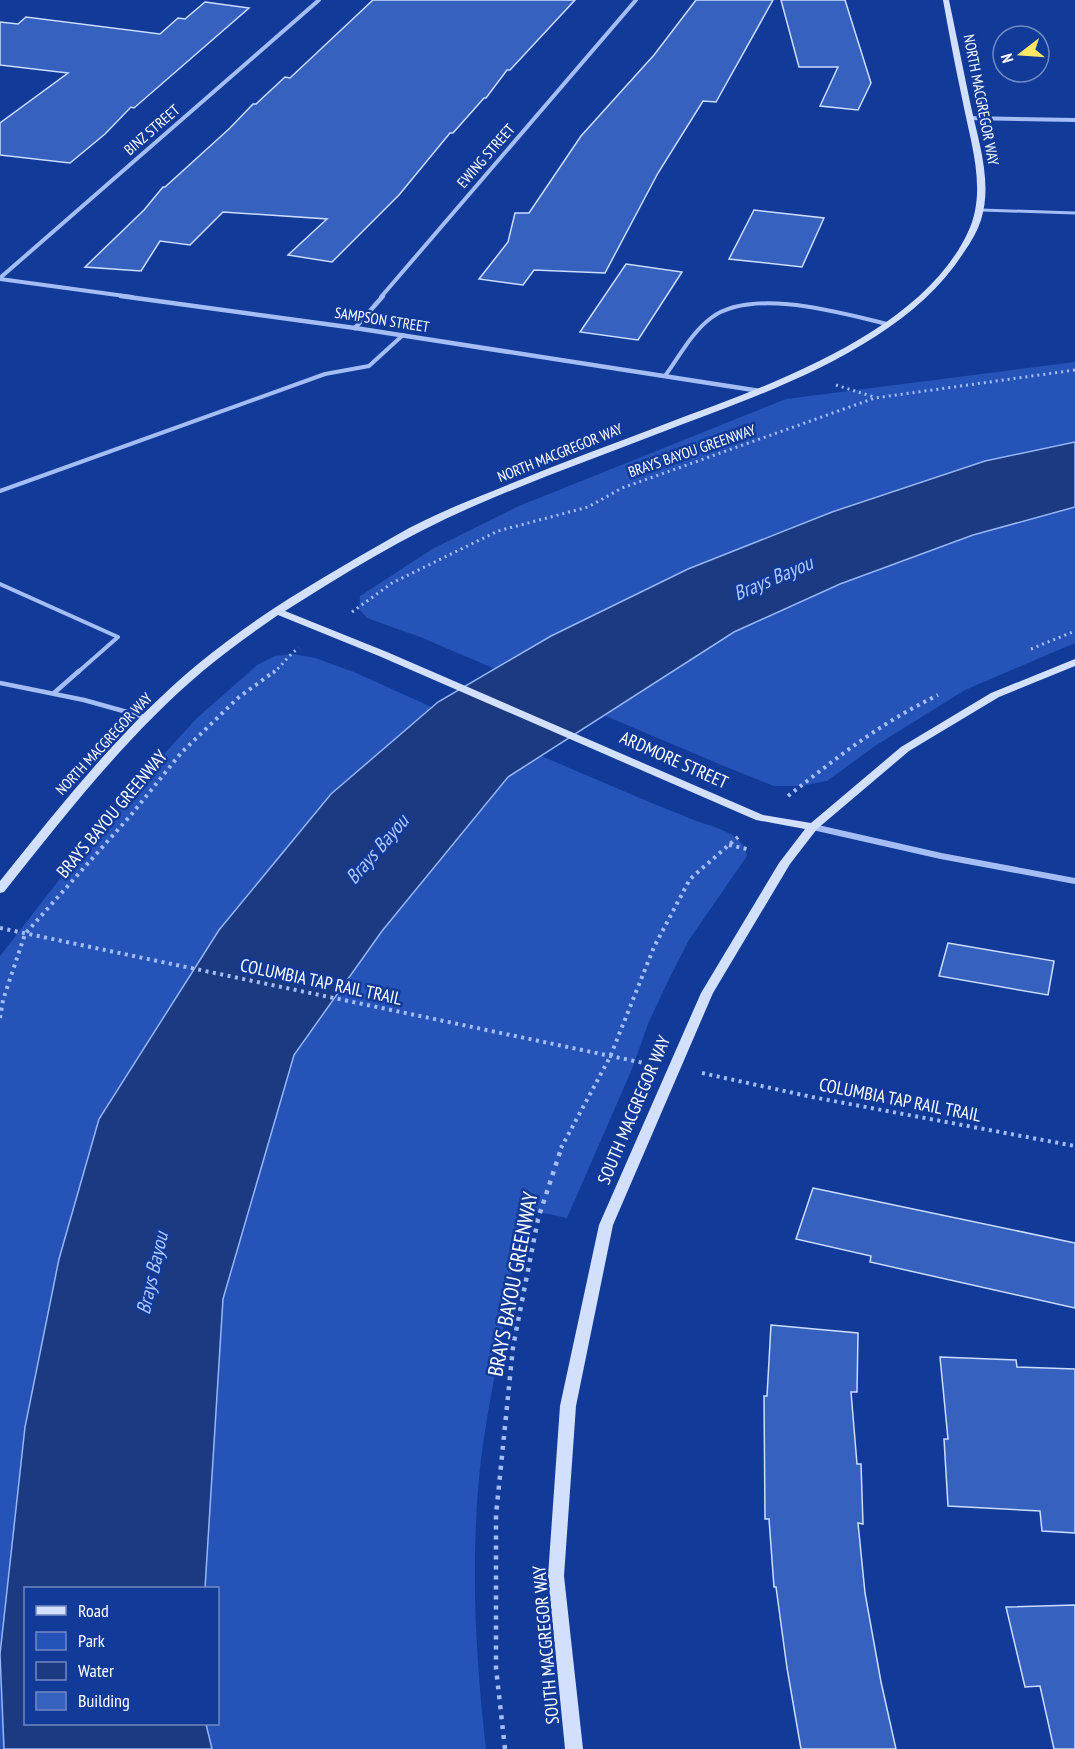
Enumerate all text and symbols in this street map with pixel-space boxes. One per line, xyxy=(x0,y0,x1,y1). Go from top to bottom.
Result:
north arrow xyxy=(991,24,1051,84)
street label: NORTH MACGREGOR WAY xyxy=(959,33,1004,167)
text: N xyxy=(996,51,1017,65)
street label: BINZ STREET xyxy=(120,100,184,159)
street label: EWING STREET xyxy=(453,120,519,192)
street label: SAMPSON STREET xyxy=(333,303,431,336)
street label: NORTH MACGREGOR WAY xyxy=(495,419,625,486)
street label: BRAYS BAYOU GREENWAY xyxy=(626,420,758,481)
water label: Brays Bayou xyxy=(729,549,818,606)
street label: NORTH MACGREGOR WAY xyxy=(51,688,156,799)
street label: ARDMORE STREET xyxy=(617,725,732,794)
street label: BRAYS BAYOU GREENWAY xyxy=(51,744,173,883)
water label: Brays Bayou xyxy=(340,808,415,889)
street label: COLUMBIA TAP RAIL TRAIL xyxy=(238,953,404,1010)
street label: SOUTH MACGREGOR WAY xyxy=(592,1031,676,1188)
street label: COLUMBIA TAP RAIL TRAIL xyxy=(817,1073,984,1127)
street label: BRAYS BAYOU GREENWAY xyxy=(481,1189,544,1378)
water label: Brays Bayou xyxy=(130,1228,174,1317)
street label: SOUTH MACGREGOR WAY xyxy=(527,1564,564,1725)
legend xyxy=(24,1587,219,1725)
text: Road xyxy=(78,1599,109,1622)
text: Park xyxy=(78,1629,105,1652)
text: Water xyxy=(78,1659,114,1682)
text: Building xyxy=(78,1689,130,1712)

